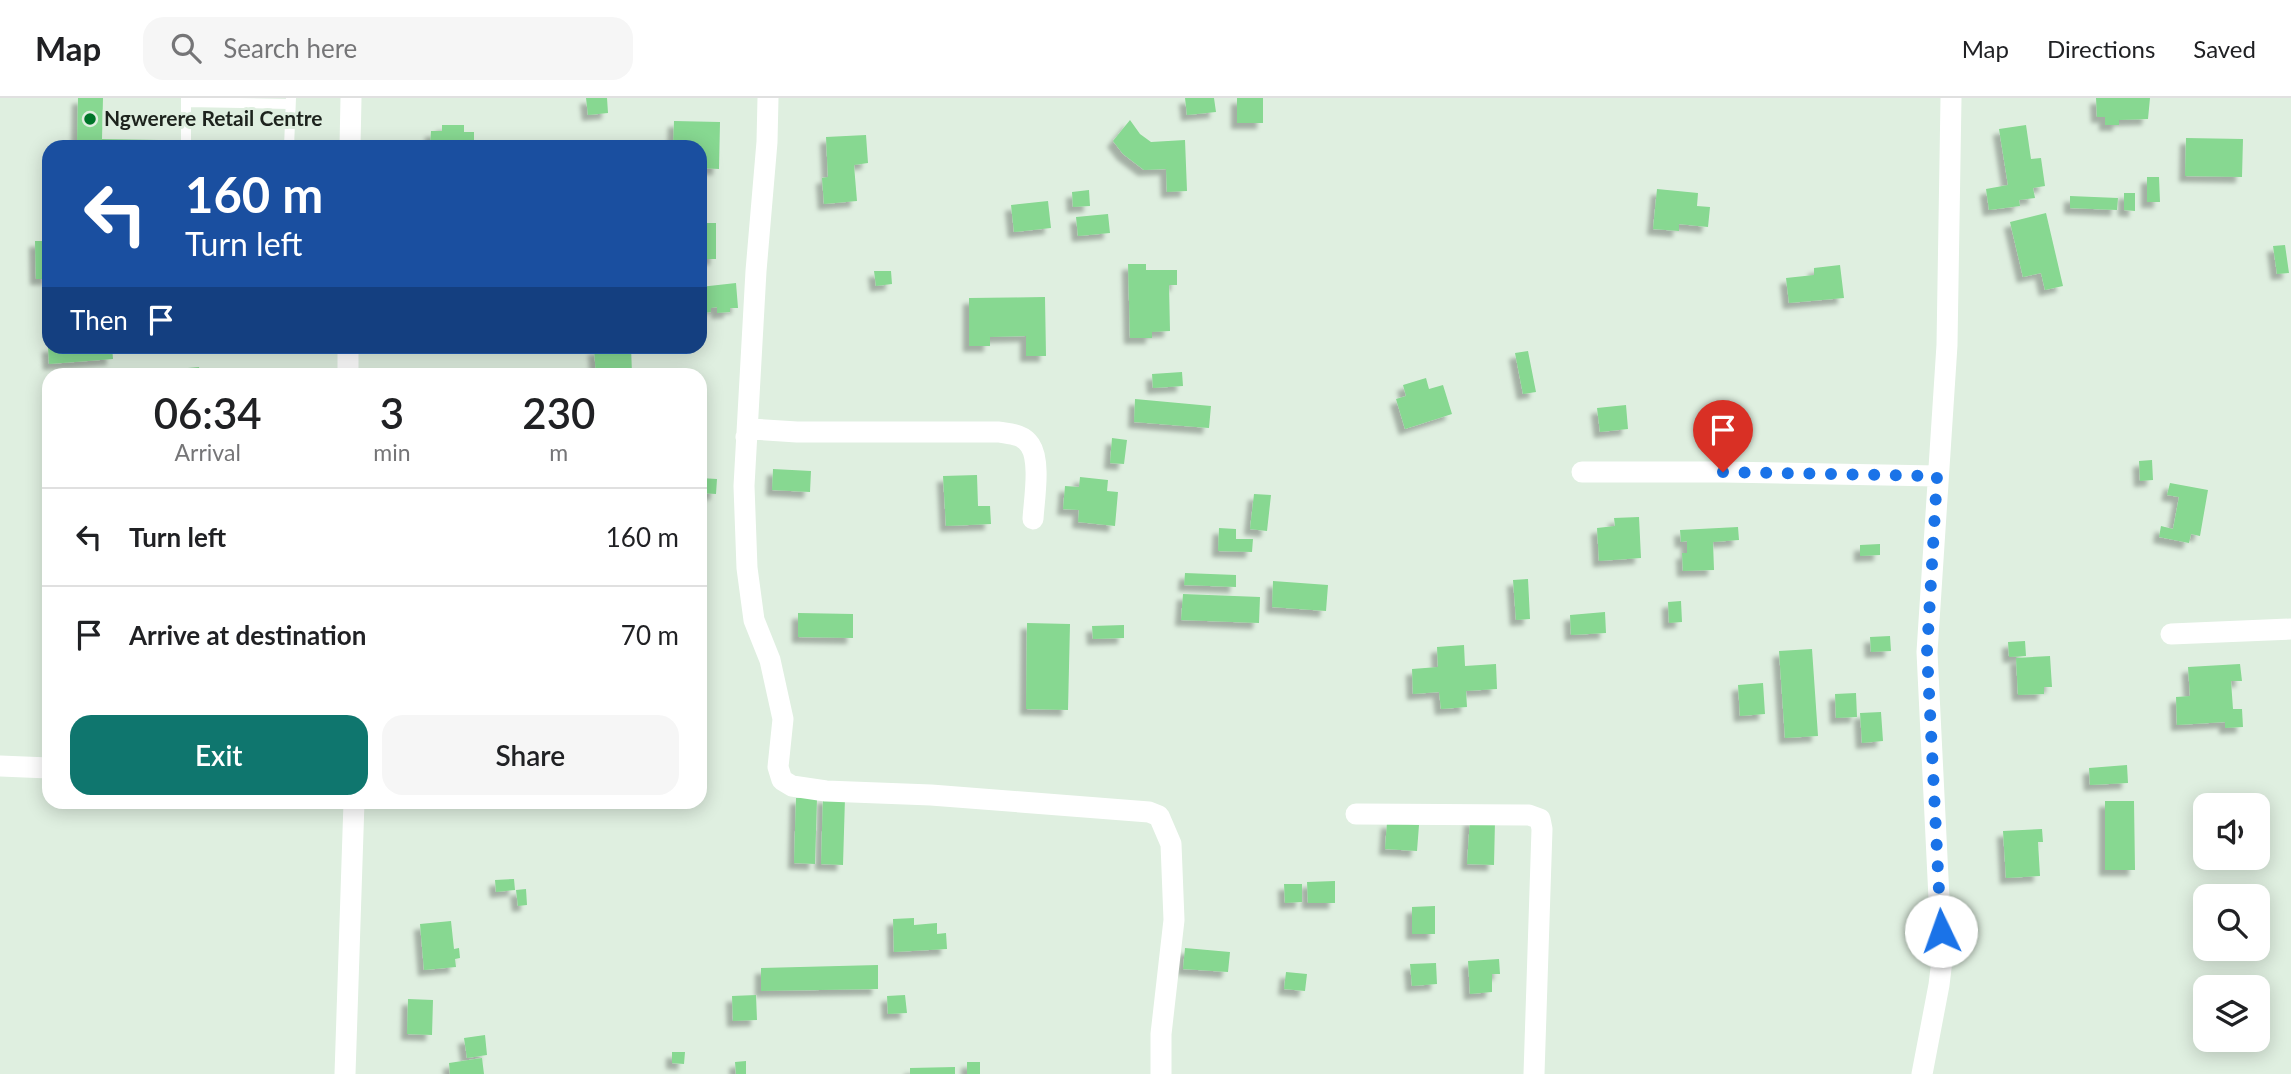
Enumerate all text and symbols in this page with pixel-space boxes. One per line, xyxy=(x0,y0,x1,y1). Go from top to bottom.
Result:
search box xyxy=(143,17,633,80)
text: Map xyxy=(35,28,101,68)
icon: search xyxy=(167,29,205,67)
text: Search here xyxy=(223,32,357,64)
text: Map xyxy=(1962,34,2009,63)
text: Directions xyxy=(2047,34,2155,63)
text: Saved xyxy=(2193,34,2256,63)
place label: Ngwerere Retail Centre xyxy=(104,105,323,130)
marker: Ngwerere Retail Centre xyxy=(82,111,98,127)
text: 160 m xyxy=(185,165,323,223)
icon: left xyxy=(70,168,161,259)
text: Turn left xyxy=(185,224,302,263)
icon: arrive xyxy=(142,301,180,339)
text: Then xyxy=(70,304,128,336)
text: 06:34 xyxy=(154,388,262,438)
text: 3 xyxy=(380,388,404,438)
text: 230 xyxy=(522,388,595,438)
pin xyxy=(1693,400,1753,472)
icon: arrive xyxy=(1704,411,1742,449)
text: Arrival xyxy=(175,438,241,466)
text: min xyxy=(373,438,411,466)
text: m xyxy=(549,438,568,466)
icon: left xyxy=(70,518,108,556)
text: Turn left xyxy=(129,521,226,553)
text: 160 m xyxy=(606,521,679,553)
icon: arrive xyxy=(70,616,108,654)
text: Arrive at destination xyxy=(129,619,366,651)
text: 70 m xyxy=(621,619,679,651)
button: Exit xyxy=(70,715,368,795)
button: Share xyxy=(382,715,679,795)
map controls xyxy=(2193,793,2270,1052)
button: sound xyxy=(2193,793,2270,870)
button: search xyxy=(2193,884,2270,961)
position arrow xyxy=(1904,894,1978,968)
button: layers xyxy=(2193,975,2270,1052)

